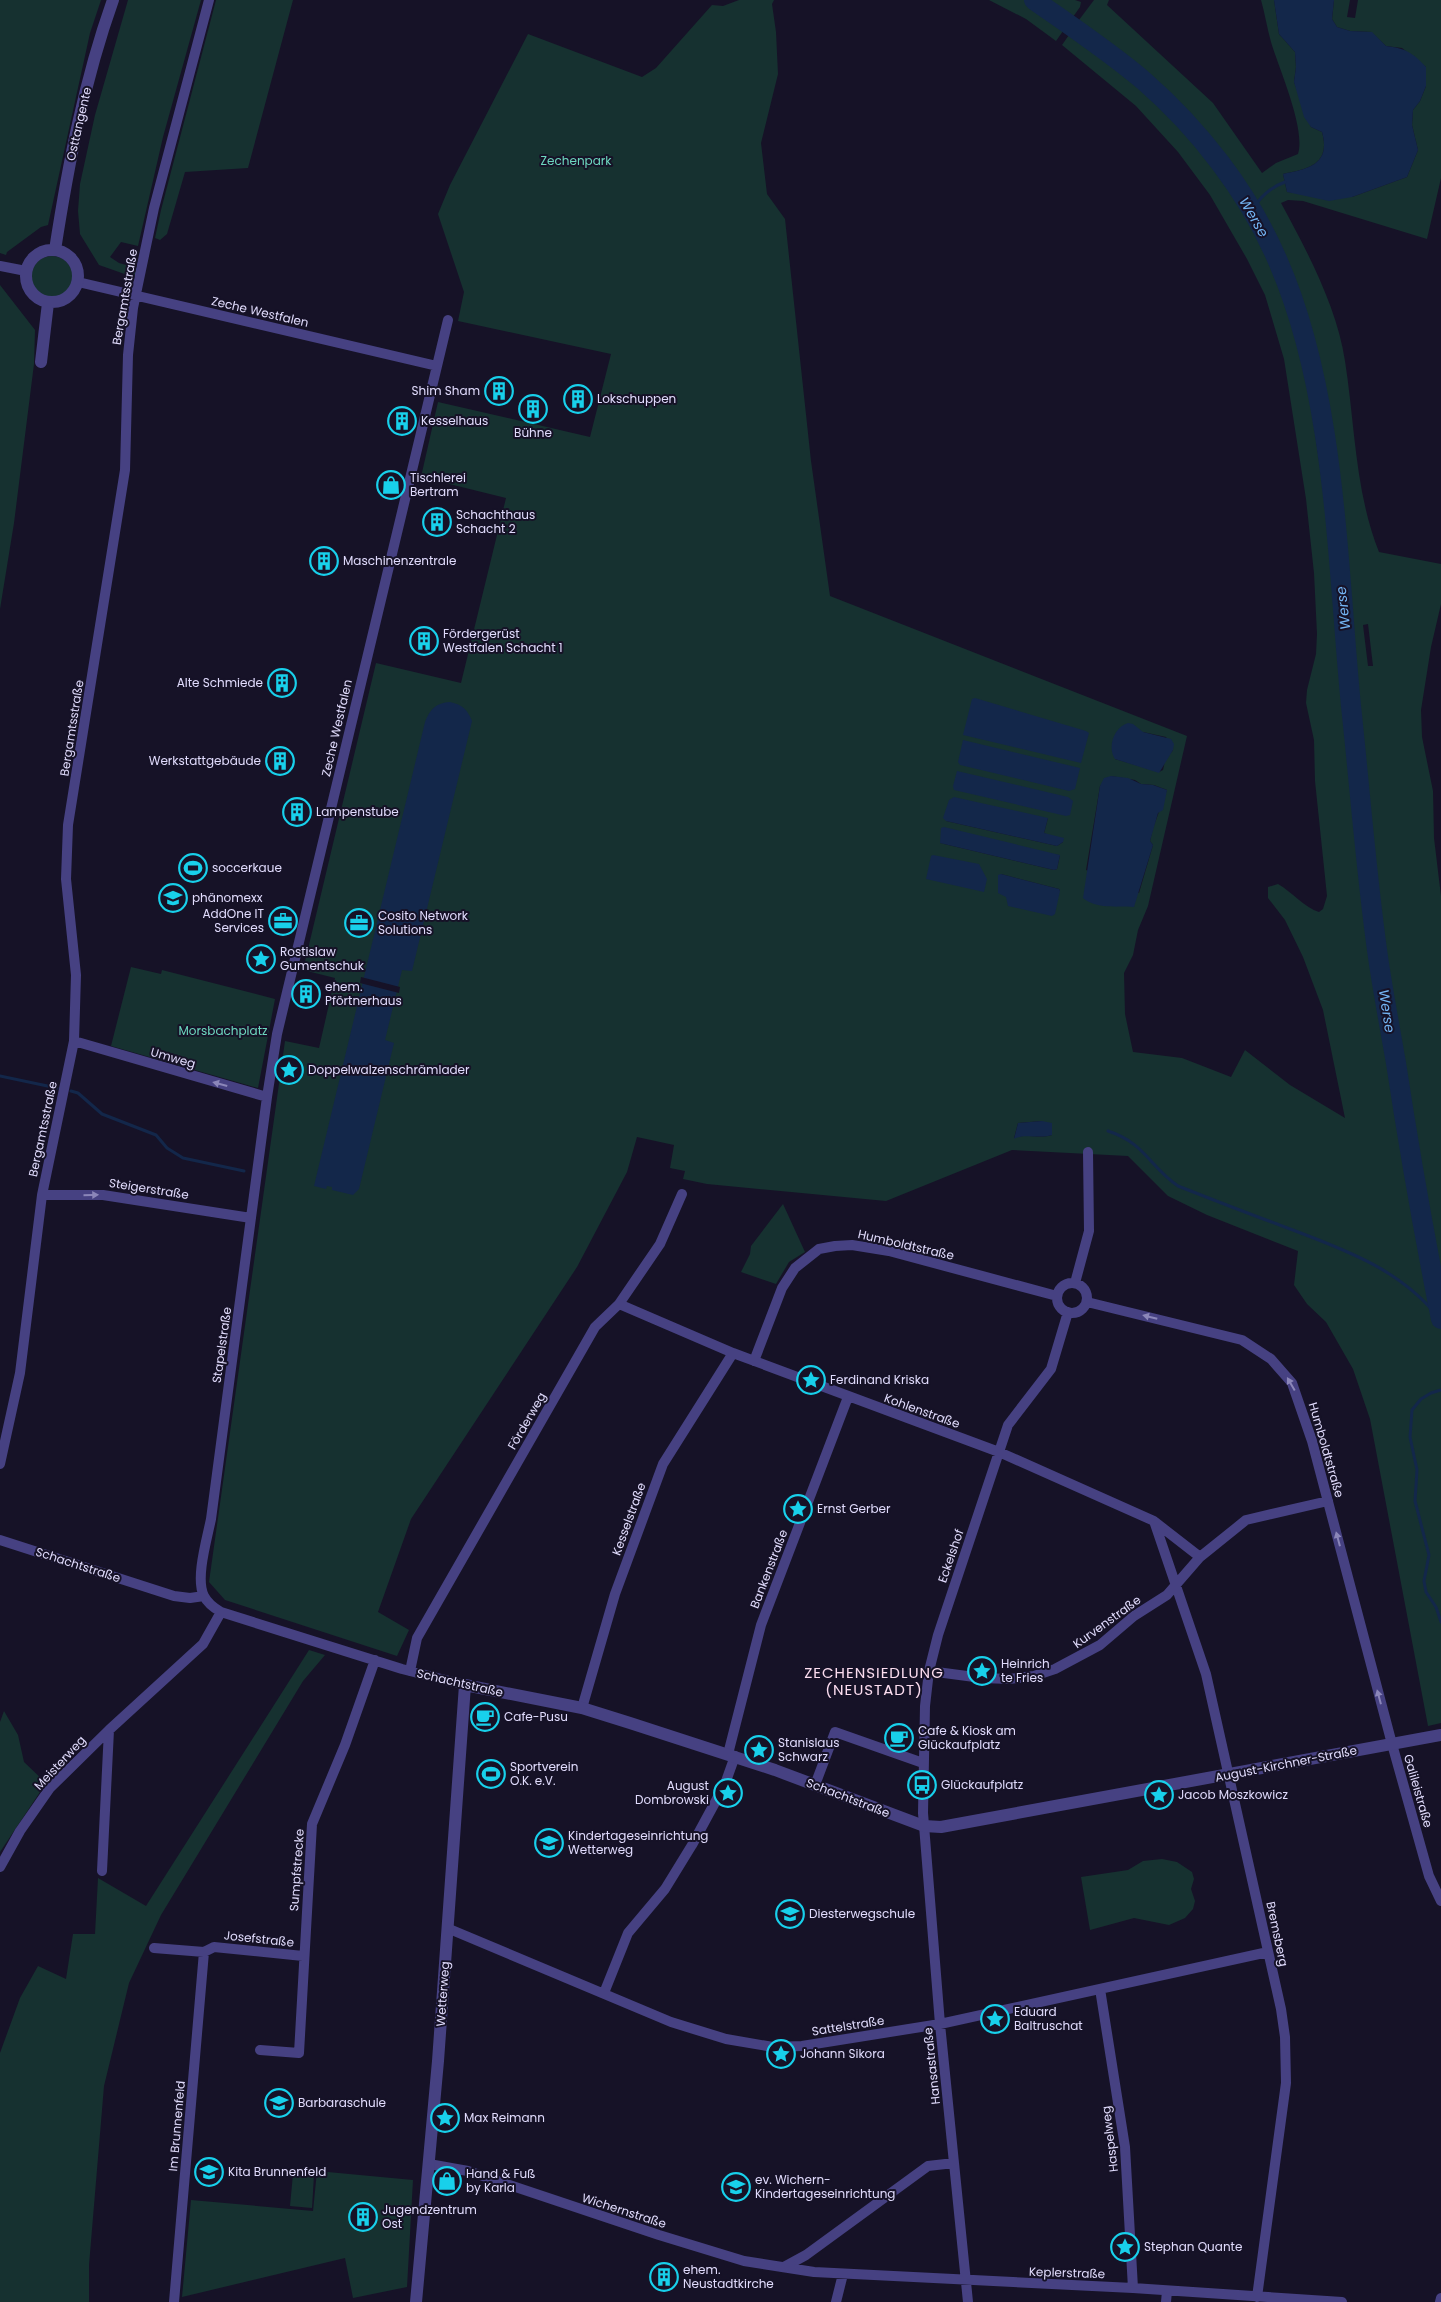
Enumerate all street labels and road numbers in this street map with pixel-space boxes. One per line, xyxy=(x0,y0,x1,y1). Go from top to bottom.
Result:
street label: Osttangente xyxy=(62,85,95,162)
street label: Bergamtsstraße xyxy=(108,248,141,346)
street label: Zeche Westfalen xyxy=(210,292,310,331)
street label: Zeche Westfalen xyxy=(317,678,356,778)
street label: Bergamtsstraße xyxy=(55,679,88,777)
street label: Umweg xyxy=(149,1043,198,1072)
street label: Bergamtsstraße xyxy=(24,1080,61,1178)
street label: Steigerstraße xyxy=(108,1174,190,1203)
street label: Humboldtstraße xyxy=(856,1225,956,1264)
street label: Stapelstraße xyxy=(208,1306,235,1384)
street label: Förderweg xyxy=(503,1389,550,1453)
street label: Kohlenstraße xyxy=(882,1389,962,1432)
street label: Humboldtstraße xyxy=(1305,1400,1348,1500)
street label: Kesselstraße xyxy=(607,1480,650,1558)
street label: Bankenstraße xyxy=(746,1527,791,1611)
street label: Eckelshof xyxy=(933,1527,968,1585)
street label: Schachtstraße xyxy=(34,1543,123,1586)
street label: Kurvenstraße xyxy=(1069,1591,1144,1652)
street label: Schachtstraße xyxy=(415,1664,505,1701)
street label: Meisterweg xyxy=(30,1732,89,1794)
street label: August-Kirchner-Straße xyxy=(1213,1741,1358,1786)
street label: Galileistraße xyxy=(1400,1752,1437,1830)
street label: Schachtstraße xyxy=(804,1774,892,1821)
street label: Sumpfstrecke xyxy=(285,1828,308,1912)
street label: Bremsberg xyxy=(1262,1900,1293,1968)
street label: Josefstraße xyxy=(223,1926,295,1951)
street label: Wetterweg xyxy=(432,1961,453,2027)
street label: Sattelstraße xyxy=(810,2011,885,2040)
street label: Hansastraße xyxy=(919,2027,944,2105)
street label: Im Brunnenfeld xyxy=(164,2080,189,2172)
street label: Haspelweg xyxy=(1097,2105,1122,2173)
street label: Wichernstraße xyxy=(580,2189,669,2232)
street label: Keplerstraße xyxy=(1029,2263,1106,2282)

